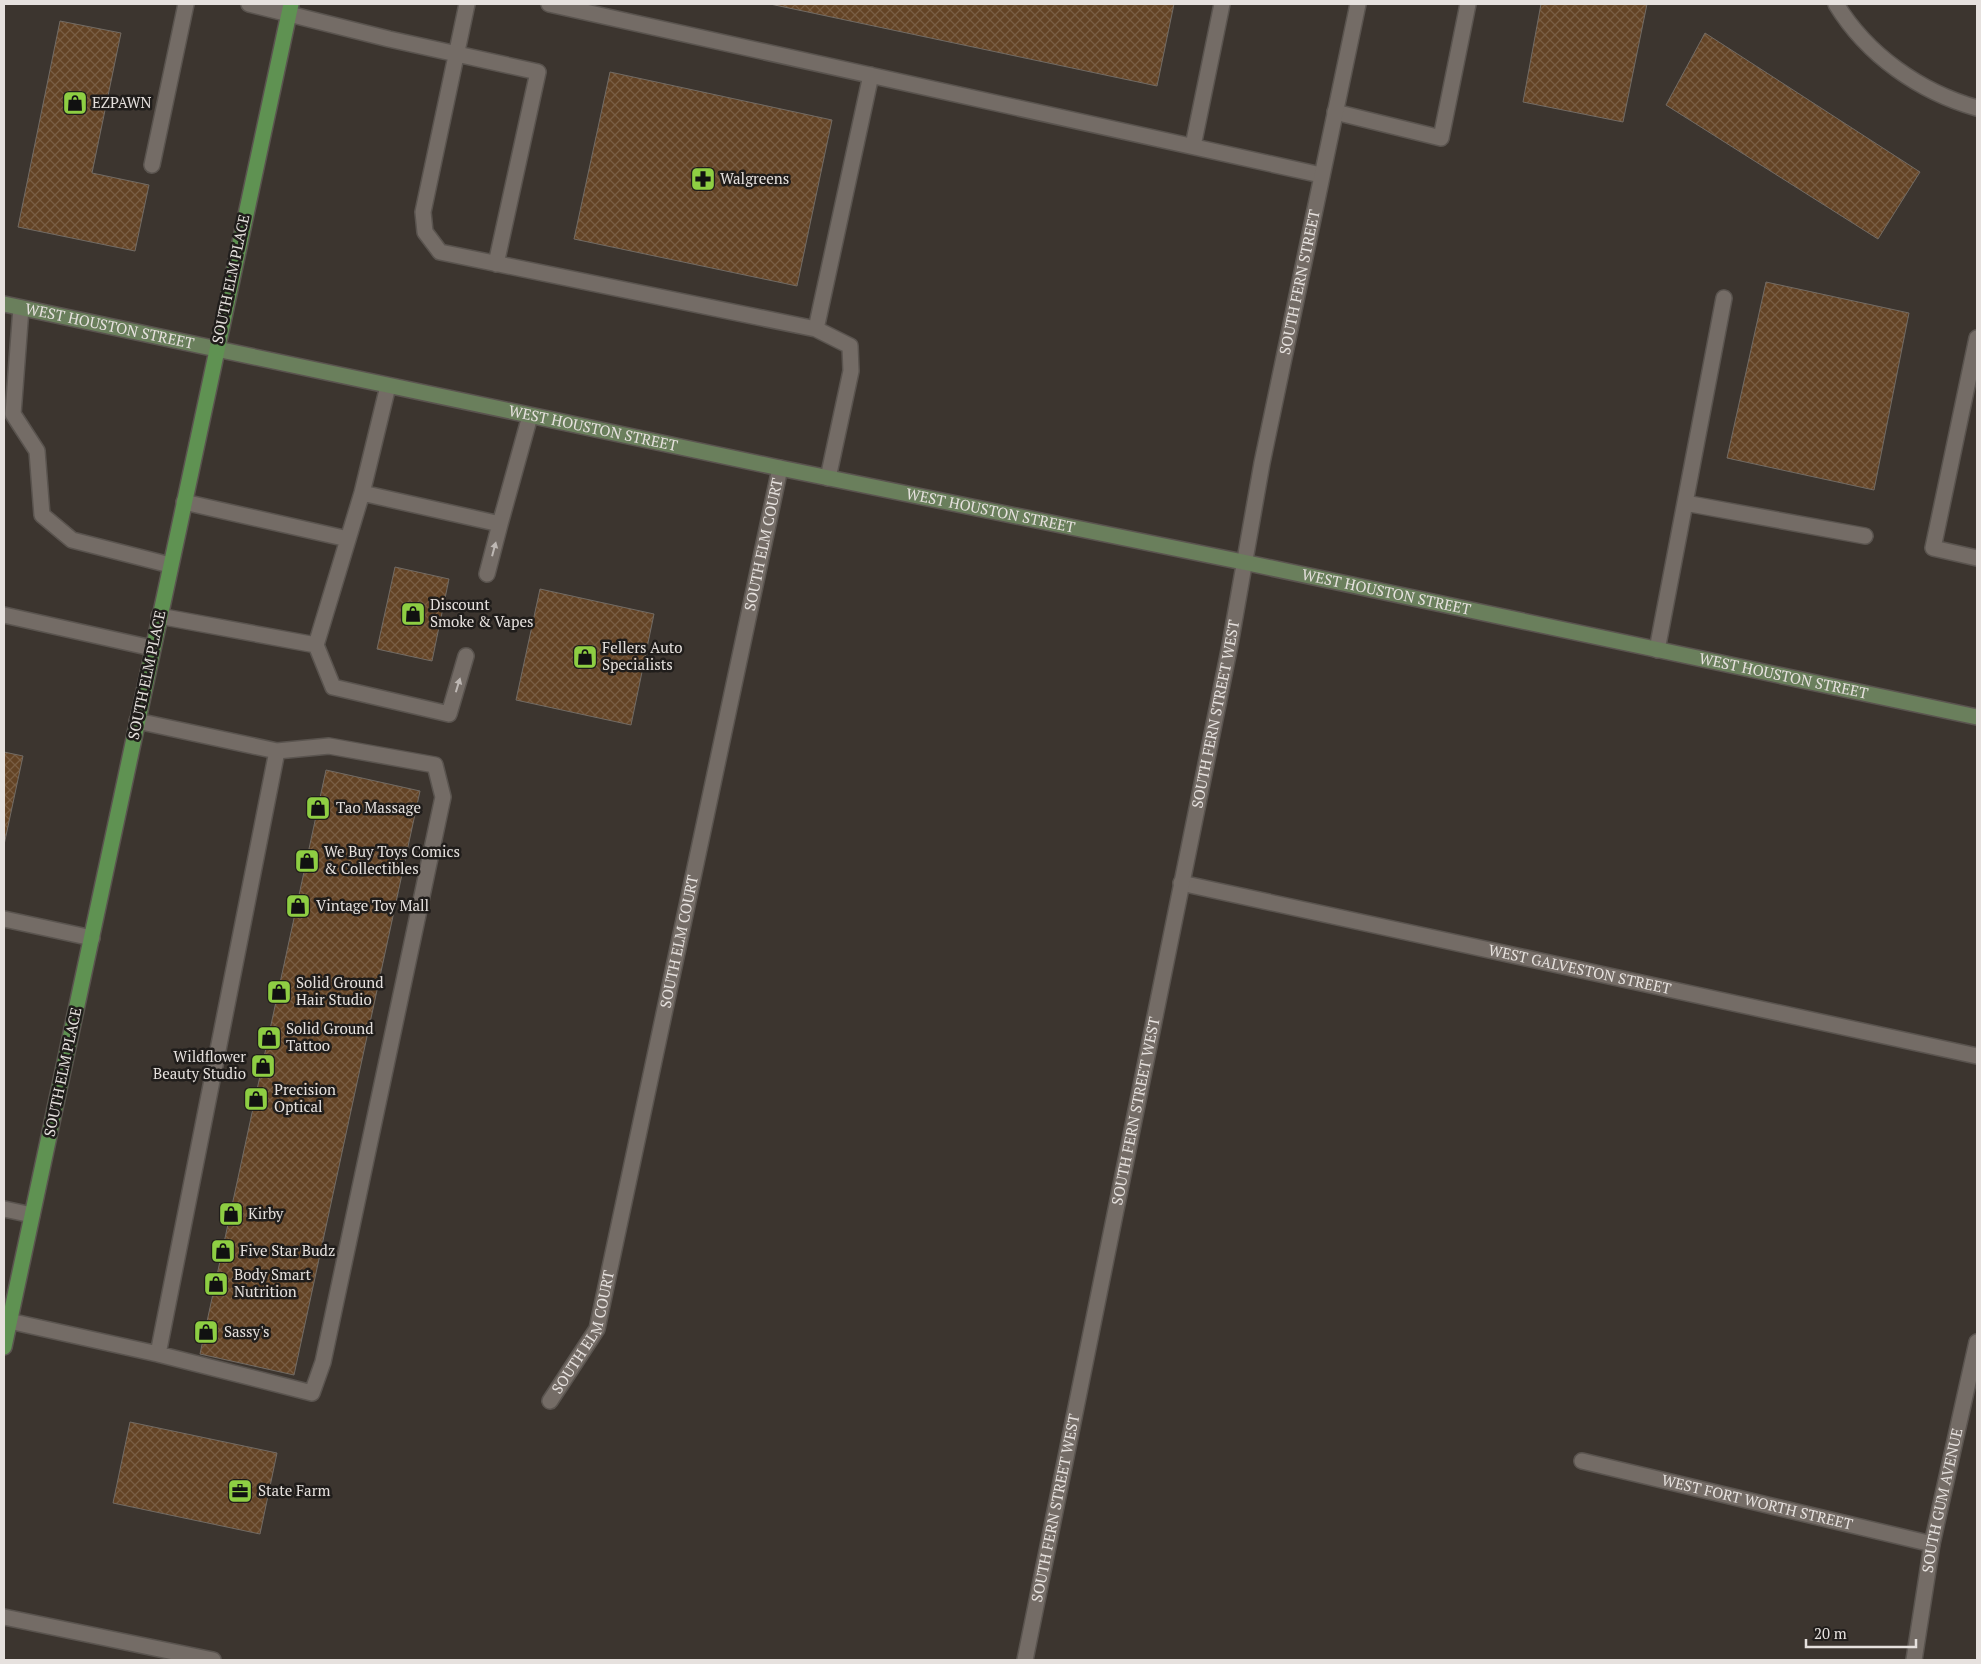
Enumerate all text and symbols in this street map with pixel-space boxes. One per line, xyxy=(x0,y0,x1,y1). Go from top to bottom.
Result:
shop icon: EZPAWN xyxy=(62,90,88,116)
place label: EZPAWN xyxy=(92,92,152,112)
pharmacy icon: Walgreens xyxy=(690,166,716,192)
place label: Walgreens xyxy=(720,168,789,188)
street label: SOUTH FERN STREET xyxy=(1274,208,1324,356)
street label: SOUTH ELM PLACE xyxy=(207,212,253,345)
street label: WEST HOUSTON STREET xyxy=(24,298,196,353)
street label: WEST HOUSTON STREET xyxy=(507,400,680,455)
street label: SOUTH ELM COURT xyxy=(739,476,787,613)
street label: WEST HOUSTON STREET xyxy=(904,483,1077,537)
one-way arrow xyxy=(490,541,498,557)
street label: WEST HOUSTON STREET xyxy=(1300,564,1473,619)
place label: Discount Smoke & Vapes xyxy=(430,594,533,631)
shop icon: Discount Smoke & Vapes xyxy=(400,601,426,627)
street label: SOUTH ELM PLACE xyxy=(123,608,169,741)
street label: SOUTH FERN STREET WEST xyxy=(1186,618,1243,810)
place label: Fellers Auto Specialists xyxy=(602,637,683,674)
shop icon: Fellers Auto Specialists xyxy=(572,644,598,670)
street label: WEST HOUSTON STREET xyxy=(1697,648,1870,703)
one-way arrow xyxy=(454,677,462,692)
shop icon: Tao Massage xyxy=(305,795,331,821)
place label: Tao Massage xyxy=(336,797,421,817)
place label: We Buy Toys Comics & Collectibles xyxy=(324,841,460,878)
shop icon: We Buy Toys Comics & Collectibles xyxy=(294,848,320,874)
street label: SOUTH ELM COURT xyxy=(654,873,702,1010)
shop icon: Vintage Toy Mall xyxy=(285,893,311,919)
place label: Vintage Toy Mall xyxy=(316,895,429,915)
street label: WEST GALVESTON STREET xyxy=(1487,939,1673,998)
place label: Solid Ground Hair Studio xyxy=(296,972,384,1009)
shop icon: Solid Ground Hair Studio xyxy=(266,979,292,1005)
street label: SOUTH ELM PLACE xyxy=(39,1005,85,1138)
street label: SOUTH FERN STREET WEST xyxy=(1106,1015,1164,1207)
place label: Solid Ground Tattoo xyxy=(286,1018,374,1055)
shop icon: Solid Ground Tattoo xyxy=(256,1025,282,1051)
place label: Wildflower Beauty Studio xyxy=(153,1046,246,1083)
shop icon: Wildflower Beauty Studio xyxy=(250,1053,276,1079)
place label: Precision Optical xyxy=(274,1079,336,1116)
shop icon: Precision Optical xyxy=(243,1086,269,1112)
shop icon: Kirby xyxy=(218,1201,244,1227)
place label: Kirby xyxy=(248,1203,284,1223)
shop icon: Five Star Budz xyxy=(210,1238,236,1264)
place label: Five Star Budz xyxy=(240,1240,335,1260)
place label: Body Smart Nutrition xyxy=(234,1264,311,1301)
street label: SOUTH ELM COURT xyxy=(546,1268,618,1397)
shop icon: Body Smart Nutrition xyxy=(203,1271,229,1297)
shop icon: Sassy's xyxy=(193,1319,219,1345)
place label: Sassy's xyxy=(224,1321,270,1341)
street label: SOUTH FERN STREET WEST xyxy=(1026,1412,1083,1604)
street label: SOUTH GUM AVENUE xyxy=(1917,1426,1967,1574)
street label: WEST FORT WORTH STREET xyxy=(1660,1469,1855,1534)
office icon: State Farm xyxy=(227,1478,253,1504)
place label: State Farm xyxy=(258,1480,330,1500)
scale bar xyxy=(1806,1616,1916,1648)
text: 20 m xyxy=(1814,1623,1847,1643)

